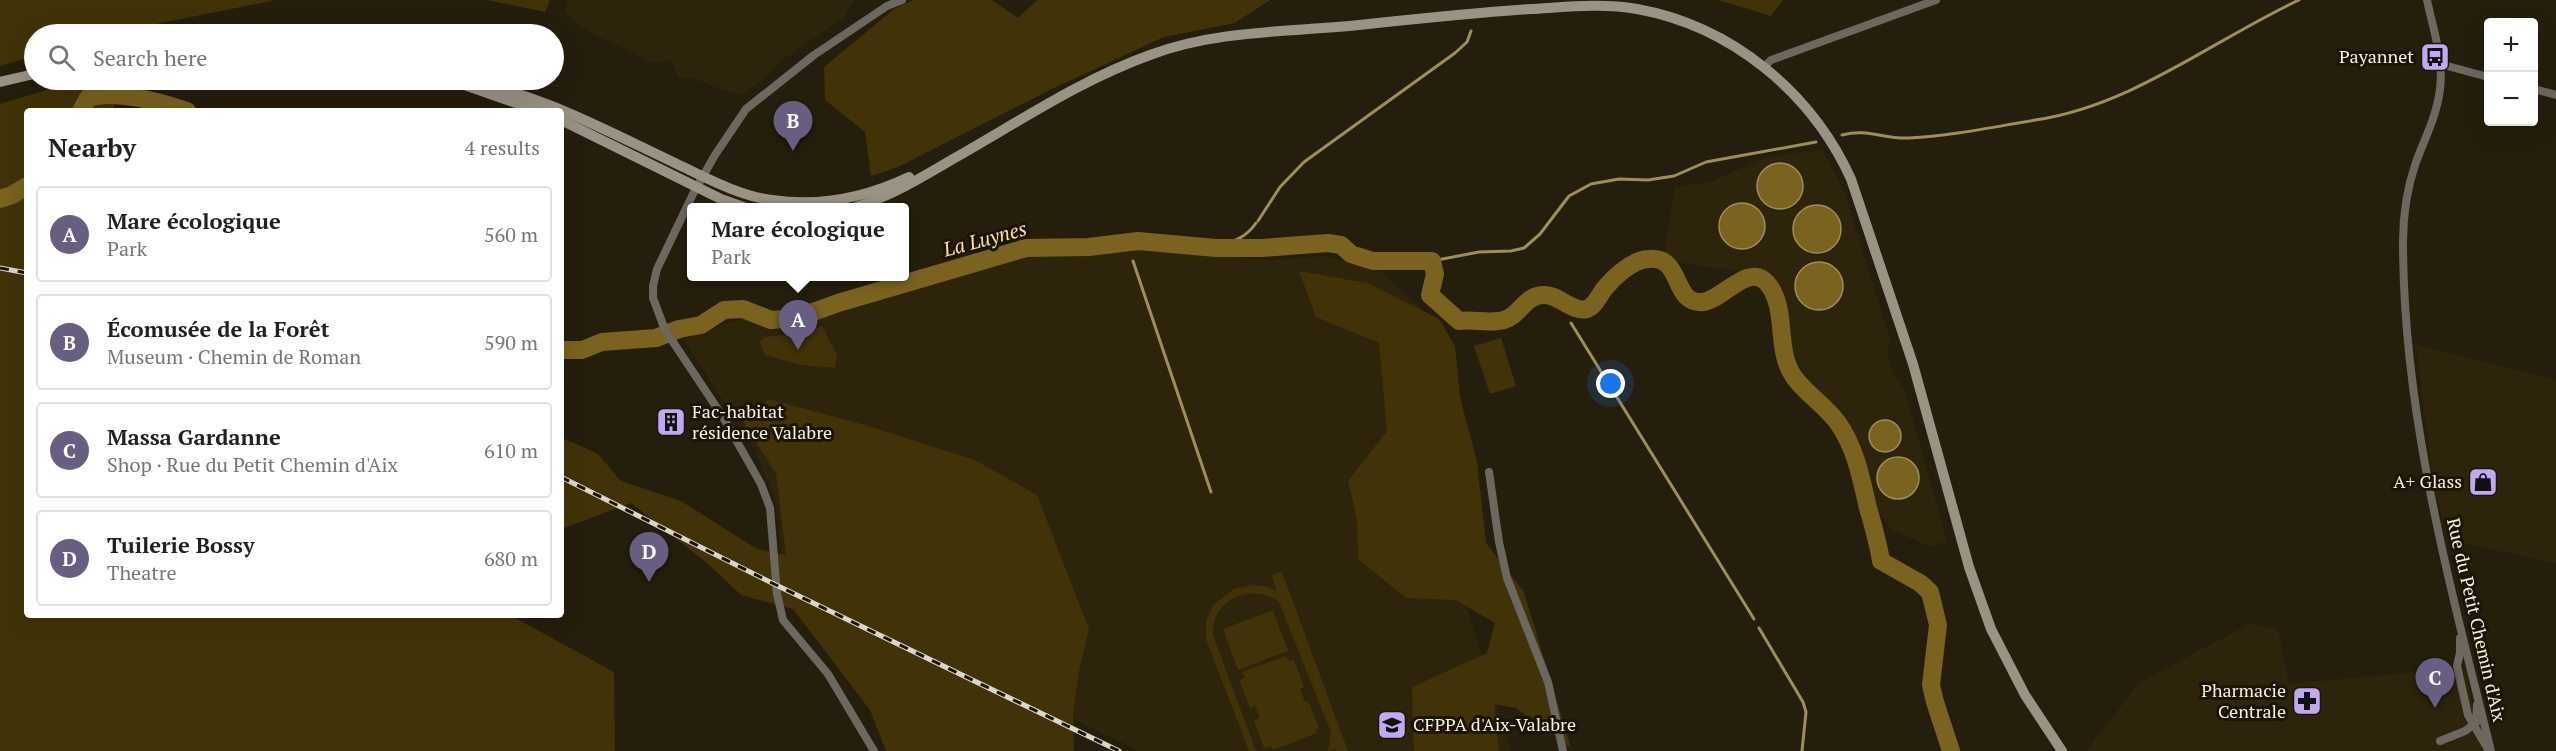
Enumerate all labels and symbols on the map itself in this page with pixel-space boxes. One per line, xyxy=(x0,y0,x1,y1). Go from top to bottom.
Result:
bus stop icon: Payannet xyxy=(2419,41,2451,73)
place label: Payannet xyxy=(2339,44,2414,68)
pin: B xyxy=(774,102,812,151)
water label: La Luynes xyxy=(939,214,1030,263)
pin: A xyxy=(778,300,818,350)
your location xyxy=(1596,369,1625,398)
place label: Fac-habitat résidence Valabre xyxy=(692,399,832,444)
building icon: Fac-habitat résidence Valabre xyxy=(655,406,687,438)
shop icon: A+ Glass xyxy=(2467,466,2499,498)
place label: A+ Glass xyxy=(2393,469,2462,493)
street label: Rue du Petit Chemin d'Aix xyxy=(2442,516,2512,725)
pin: D xyxy=(630,532,668,582)
pin: C xyxy=(2416,658,2454,708)
place label: Pharmacie Centrale xyxy=(2201,678,2286,723)
pharmacy icon: Pharmacie Centrale xyxy=(2291,685,2323,717)
school or university icon: CFPPA d'Aix-Valabre xyxy=(1376,709,1408,741)
place label: CFPPA d'Aix-Valabre xyxy=(1413,712,1576,736)

